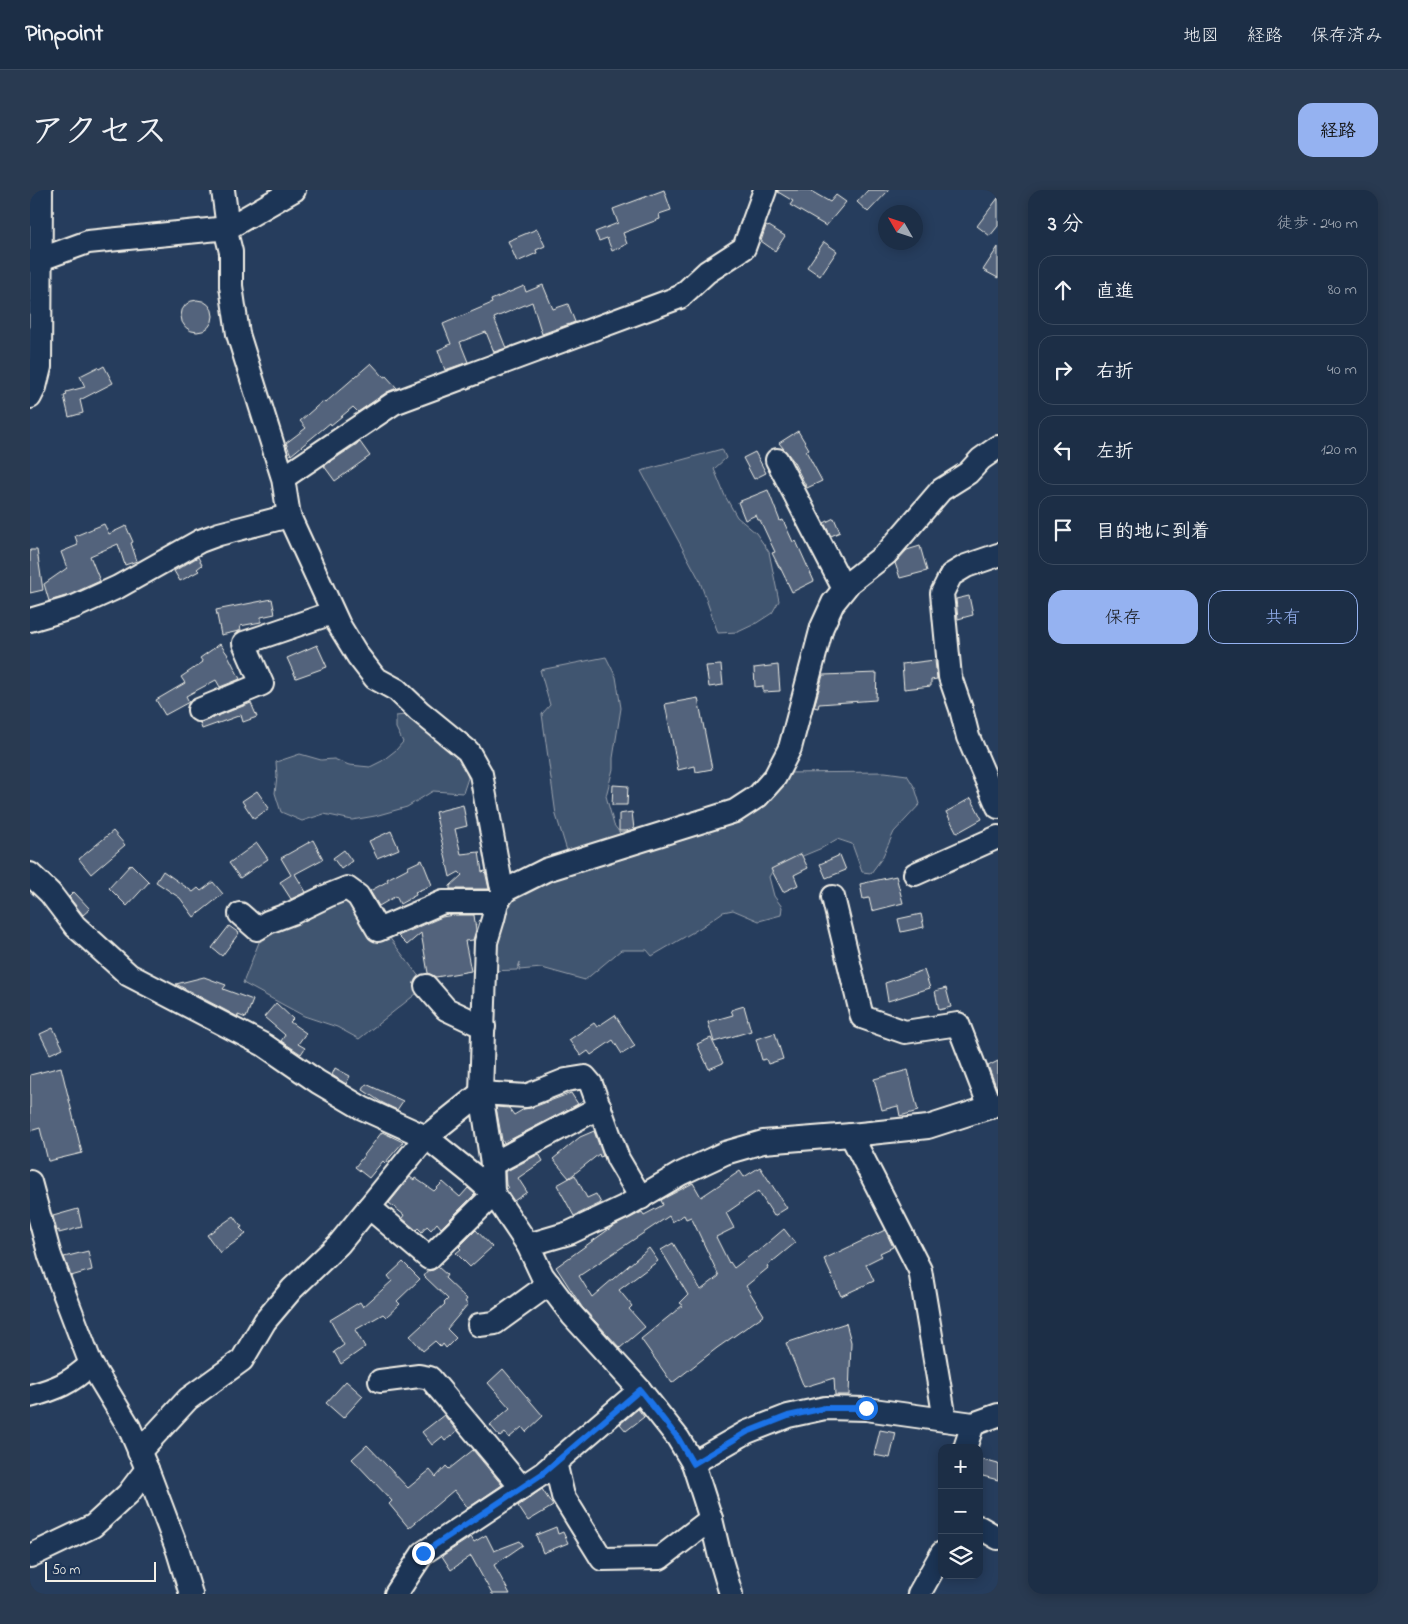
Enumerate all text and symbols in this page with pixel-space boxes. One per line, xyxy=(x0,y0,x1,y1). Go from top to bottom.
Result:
text: Pinpoint xyxy=(25,17,103,52)
text: 地図 xyxy=(1183,24,1219,50)
text: 経路 xyxy=(1247,24,1283,50)
text: 保存済み xyxy=(1311,24,1383,50)
button: 経路 xyxy=(1298,103,1378,157)
text: アクセス xyxy=(30,108,168,159)
north arrow xyxy=(878,205,923,250)
text: 3 分 xyxy=(1048,210,1083,240)
text: 徒歩 · 240 m xyxy=(1277,212,1358,236)
icon: ahead xyxy=(1049,276,1077,304)
text: 80 m xyxy=(1328,278,1357,302)
text: 直進 xyxy=(1096,279,1134,306)
icon: right xyxy=(1049,356,1077,384)
text: 40 m xyxy=(1327,358,1357,382)
text: 右折 xyxy=(1096,359,1134,386)
icon: left xyxy=(1049,436,1077,464)
text: 120 m xyxy=(1321,438,1357,462)
text: 左折 xyxy=(1096,439,1134,466)
icon: arrive xyxy=(1049,516,1077,544)
text: 目的地に到着 xyxy=(1096,519,1210,546)
button: 保存 xyxy=(1048,590,1198,644)
button: 共有 xyxy=(1208,590,1358,644)
route start xyxy=(855,1397,878,1420)
map controls xyxy=(938,1444,983,1579)
button: + xyxy=(938,1444,983,1489)
button: − xyxy=(938,1489,983,1534)
button: layers xyxy=(938,1534,983,1579)
route end xyxy=(412,1542,435,1565)
scale bar xyxy=(45,1559,156,1582)
text: 50 m xyxy=(52,1560,80,1581)

